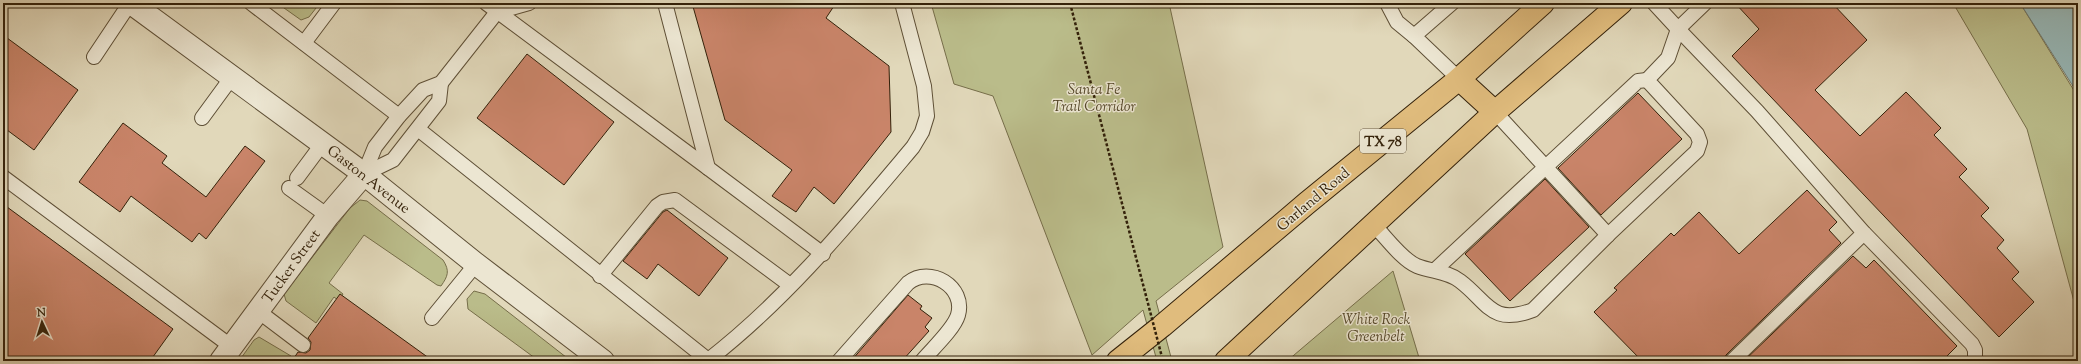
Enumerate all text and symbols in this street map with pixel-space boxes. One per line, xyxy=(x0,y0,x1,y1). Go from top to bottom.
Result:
park label: Santa Fe Trail Corridor xyxy=(1052,80,1136,118)
road number: TX 78 xyxy=(1360,129,1406,153)
street label: Gaston Avenue xyxy=(322,141,414,219)
street label: Garland Road xyxy=(1273,163,1355,237)
street label: Tucker Street xyxy=(258,226,326,308)
north arrow xyxy=(22,302,62,342)
text: N xyxy=(35,305,47,321)
park label: White Rock Greenbelt xyxy=(1342,310,1411,348)

